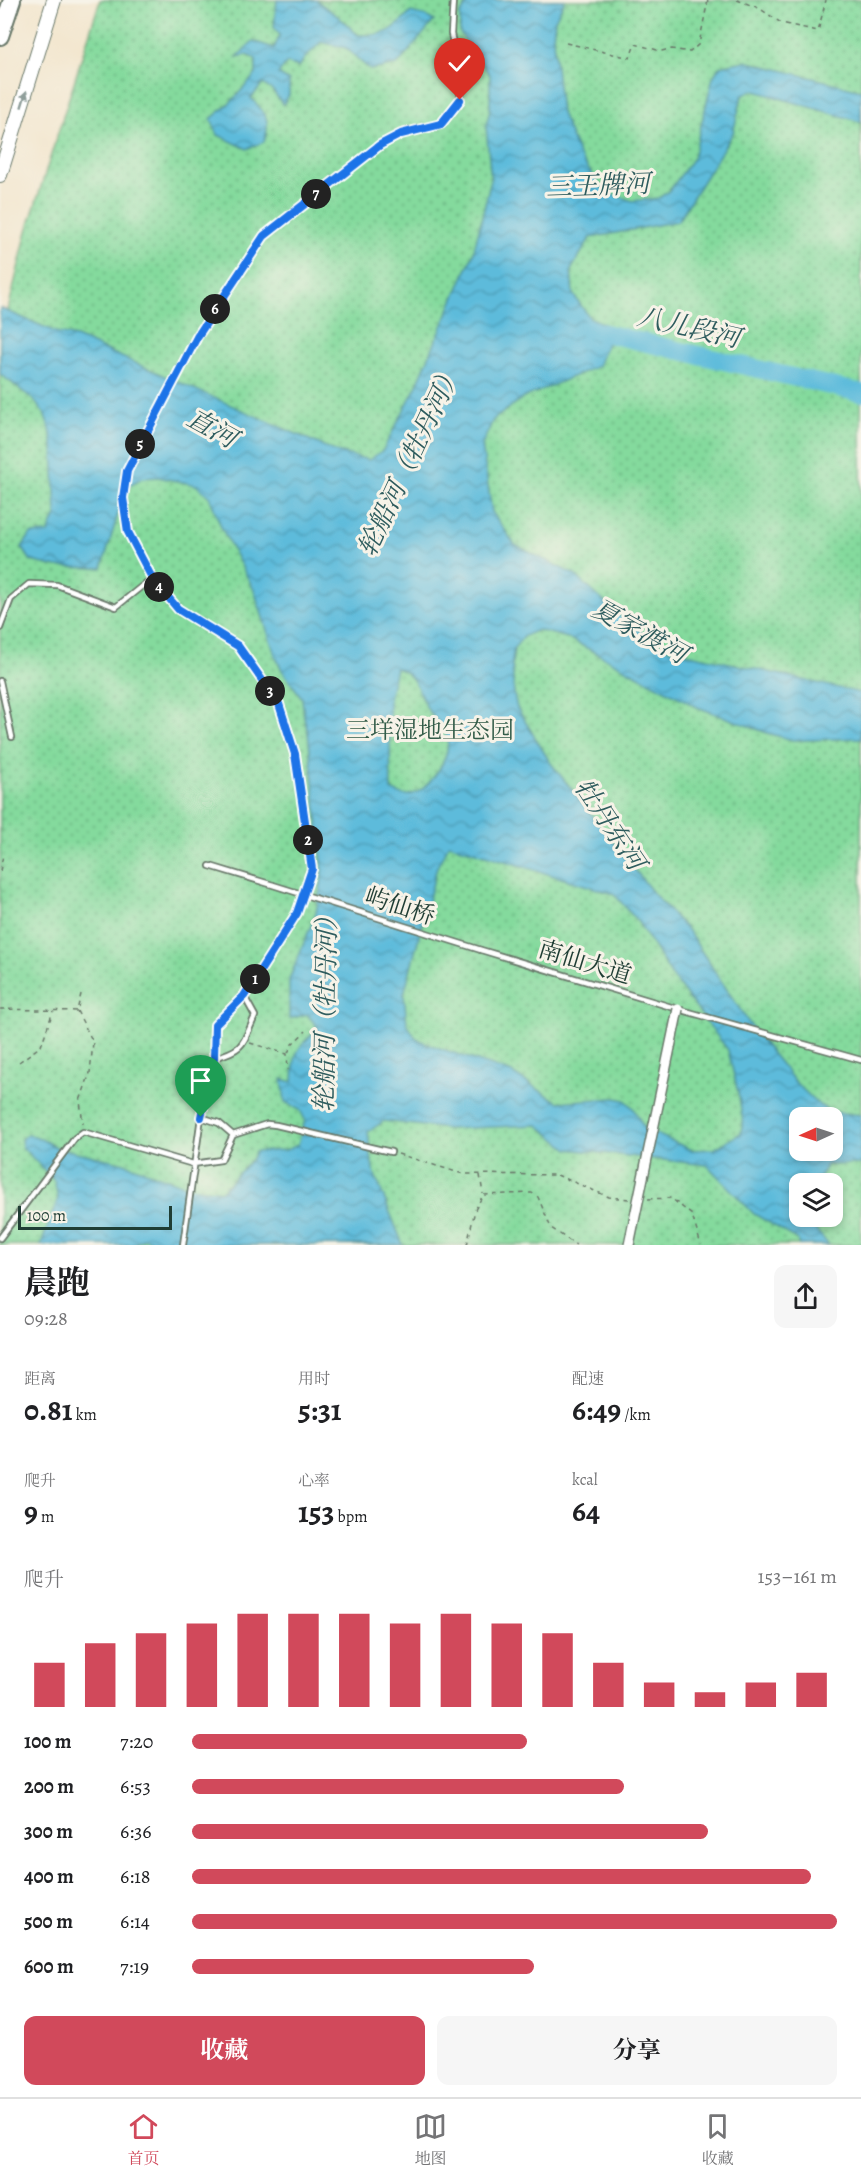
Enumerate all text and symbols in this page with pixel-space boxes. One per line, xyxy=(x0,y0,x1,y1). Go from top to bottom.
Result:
pin xyxy=(434,38,485,100)
icon: check xyxy=(443,47,476,80)
one-way arrow xyxy=(19,90,29,108)
water label: 三王牌河 xyxy=(545,166,655,205)
pin: 7 xyxy=(301,179,331,209)
text: 7 xyxy=(313,183,319,205)
pin: 6 xyxy=(200,294,230,324)
text: 6 xyxy=(211,298,219,320)
water label: 八儿段河 xyxy=(634,299,747,357)
water label: 轮船河（牡丹河） xyxy=(350,359,469,562)
water label: 直河 xyxy=(181,401,246,458)
pin: 5 xyxy=(125,429,155,459)
text: 5 xyxy=(137,433,143,455)
pin: 4 xyxy=(144,572,174,602)
text: 4 xyxy=(155,576,163,598)
water label: 夏家渡河 xyxy=(586,591,697,674)
pin: 3 xyxy=(255,676,285,706)
text: 3 xyxy=(267,680,273,702)
park label: 三垟湿地生态园 xyxy=(346,714,514,746)
water label: 牡丹东河 xyxy=(566,771,655,880)
pin: 2 xyxy=(293,825,323,855)
text: 2 xyxy=(304,829,312,851)
street label: 屿仙桥 xyxy=(361,880,439,932)
water label: 轮船河（牡丹河） xyxy=(306,904,345,1112)
street label: 南仙大道 xyxy=(534,933,636,991)
pin: 1 xyxy=(240,964,270,994)
text: 1 xyxy=(252,968,258,990)
pin xyxy=(175,1055,226,1117)
icon: arrive xyxy=(184,1064,217,1097)
north arrow xyxy=(789,1107,843,1161)
map controls xyxy=(789,1107,843,1227)
button: layers xyxy=(789,1173,843,1227)
scale bar xyxy=(18,1203,172,1230)
text: 100 m xyxy=(27,1205,66,1227)
text: 晨跑 xyxy=(24,1260,90,1305)
button: share xyxy=(774,1265,837,1328)
text: 09:28 xyxy=(24,1305,68,1332)
text: 距离 xyxy=(24,1368,56,1390)
text: 用时 xyxy=(298,1368,330,1390)
text: 配速 xyxy=(572,1368,604,1390)
text: 0.81 xyxy=(24,1390,72,1430)
text: 5:31 xyxy=(298,1390,342,1430)
text: 6:49 xyxy=(572,1390,621,1430)
text: km xyxy=(72,1404,97,1426)
text: /km xyxy=(621,1404,651,1426)
text: kcal xyxy=(572,1469,598,1491)
text: 爬升 xyxy=(24,1470,56,1492)
text: 心率 xyxy=(298,1470,330,1492)
text: 64 xyxy=(572,1491,600,1531)
text: 9 xyxy=(24,1492,38,1532)
text: 153 xyxy=(298,1492,334,1532)
text: m xyxy=(38,1506,54,1528)
text: bpm xyxy=(334,1506,368,1528)
text: 153–161 m xyxy=(758,1563,837,1590)
text: 爬升 xyxy=(24,1566,64,1593)
text: 100 m xyxy=(24,1728,72,1755)
text: 7:20 xyxy=(120,1728,153,1755)
text: 200 m xyxy=(24,1773,74,1800)
text: 6:53 xyxy=(120,1773,151,1800)
text: 300 m xyxy=(24,1818,73,1845)
text: 6:36 xyxy=(120,1818,152,1845)
text: 400 m xyxy=(24,1863,74,1890)
text: 6:18 xyxy=(120,1863,151,1890)
text: 500 m xyxy=(24,1908,73,1935)
text: 6:14 xyxy=(120,1908,150,1935)
text: 600 m xyxy=(24,1953,74,1980)
text: 7:19 xyxy=(120,1953,149,1980)
button: 收藏 xyxy=(24,2016,425,2085)
button: 分享 xyxy=(437,2016,837,2085)
tab: 首页 xyxy=(127,2110,160,2170)
tab: 地图 xyxy=(414,2110,447,2170)
tab: 收藏 xyxy=(701,2110,734,2170)

